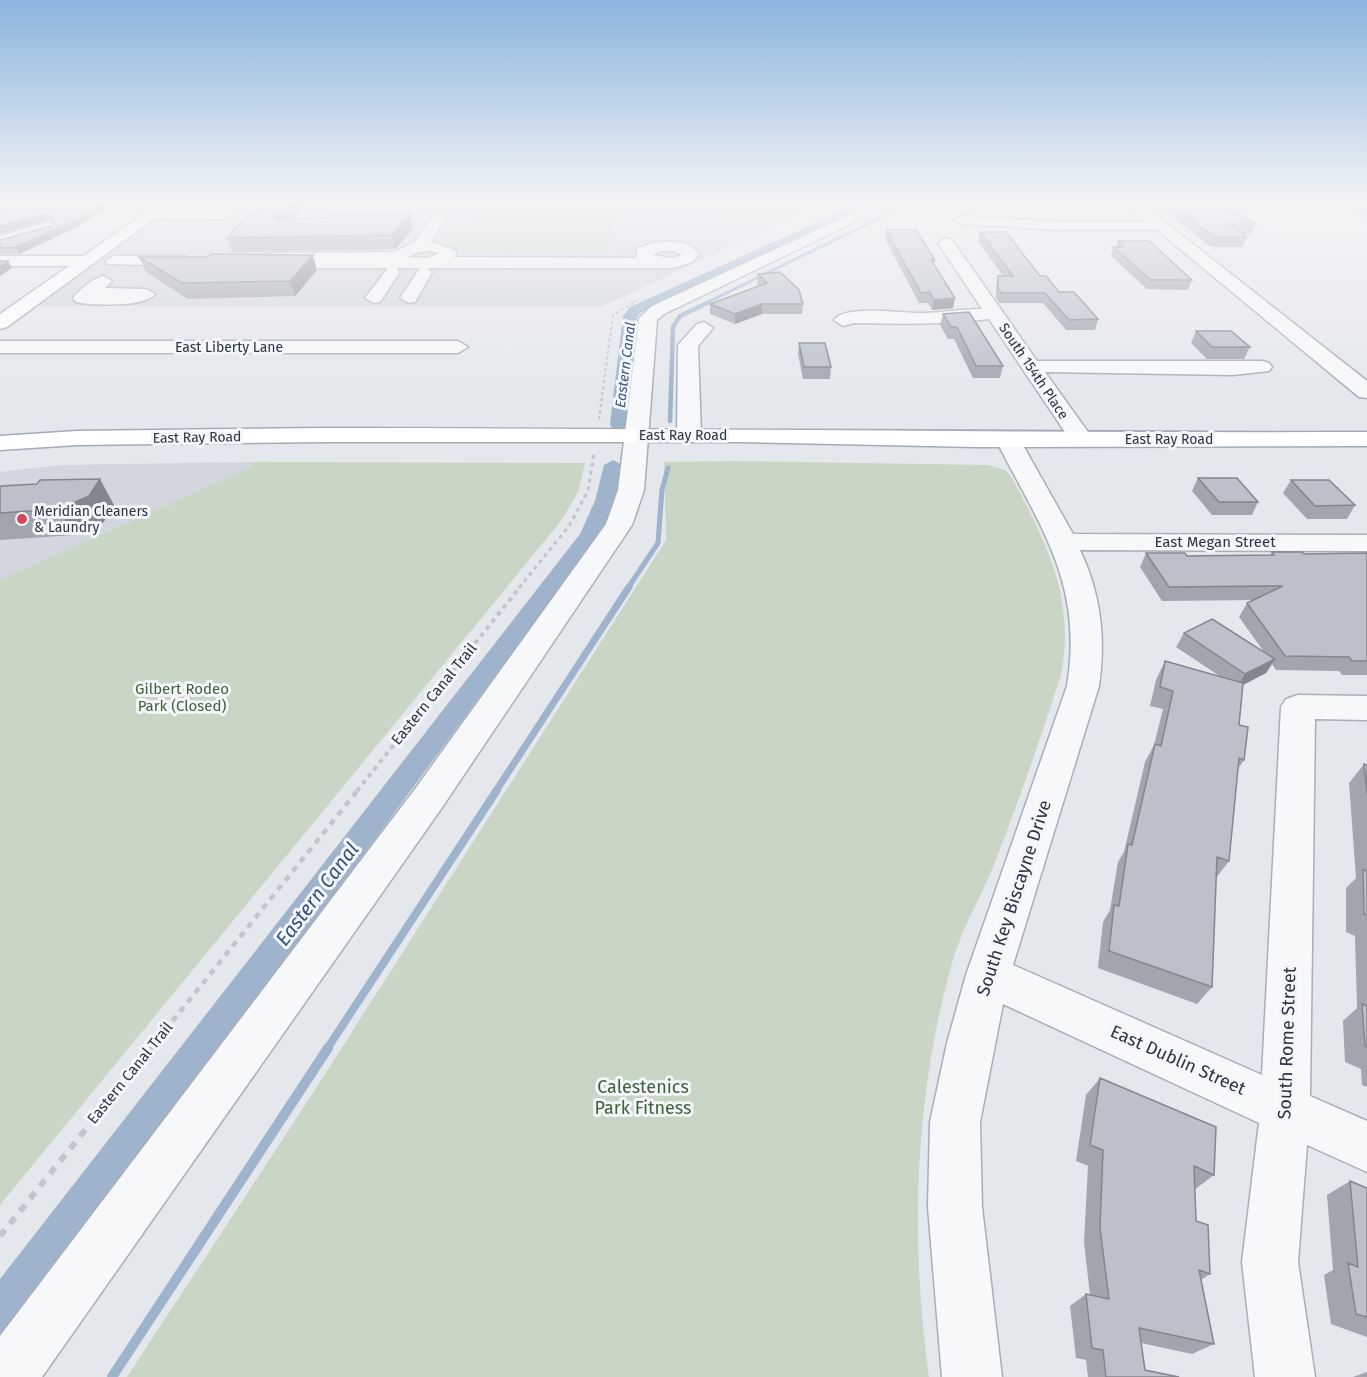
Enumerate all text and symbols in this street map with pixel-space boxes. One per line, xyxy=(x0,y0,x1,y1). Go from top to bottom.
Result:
street label: South 154th Place xyxy=(995,320,1072,423)
water label: Eastern Canal xyxy=(612,321,639,409)
street label: East Liberty Lane xyxy=(175,339,283,356)
street label: East Ray Road xyxy=(639,427,727,444)
street label: East Ray Road xyxy=(153,428,242,447)
street label: East Ray Road xyxy=(1125,431,1213,448)
place label: Meridian Cleaners & Laundry xyxy=(34,503,149,536)
marker: Meridian Cleaners & Laundry xyxy=(15,512,29,526)
street label: East Megan Street xyxy=(1154,533,1276,551)
street label: Eastern Canal Trail xyxy=(387,639,481,749)
park label: Gilbert Rodeo Park (Closed) xyxy=(135,680,229,715)
street label: South Key Biscayne Drive xyxy=(972,797,1056,999)
water label: Eastern Canal xyxy=(270,838,364,950)
street label: South Rome Street xyxy=(1273,966,1301,1120)
street label: Eastern Canal Trail xyxy=(83,1018,177,1128)
street label: East Dublin Street xyxy=(1107,1020,1250,1100)
park label: Calestenics Park Fitness xyxy=(595,1076,691,1119)

